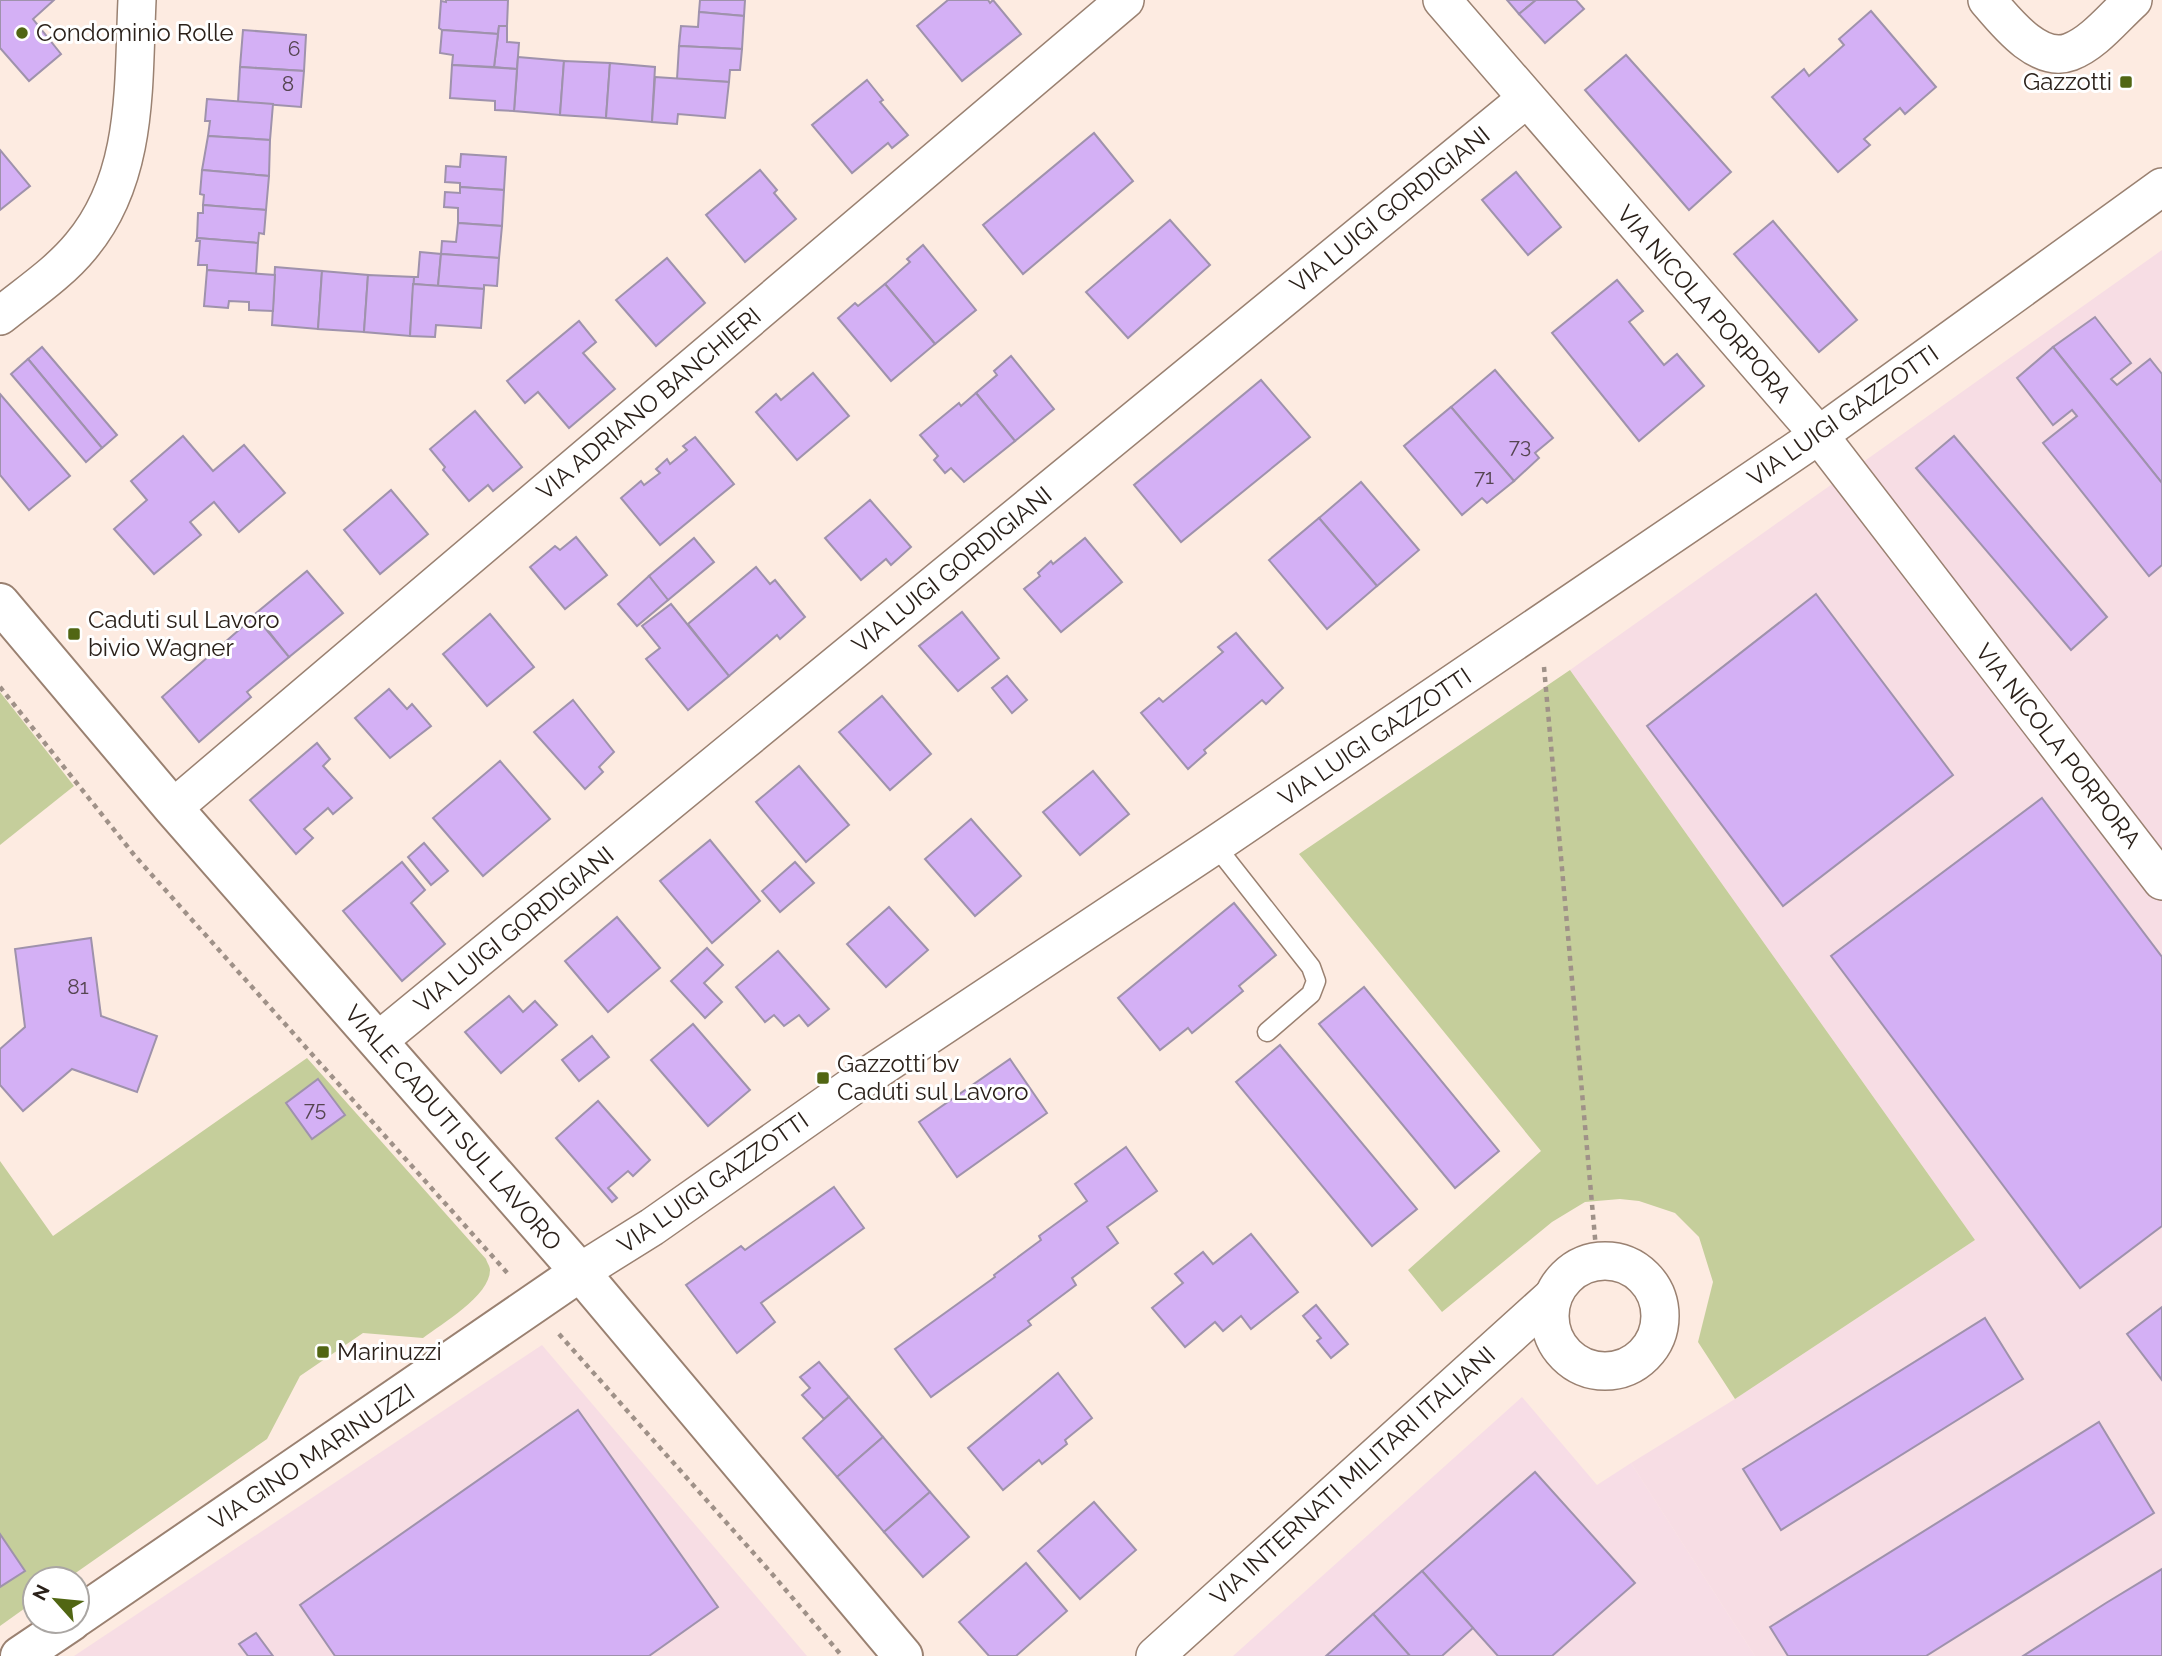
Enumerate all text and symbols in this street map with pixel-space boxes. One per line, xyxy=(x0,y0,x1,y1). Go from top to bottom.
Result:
place label: Condominio Rolle xyxy=(36,18,234,47)
marker: Condominio Rolle xyxy=(14,25,30,41)
house number: 6 xyxy=(288,36,300,61)
place label: Gazzotti xyxy=(2023,67,2112,96)
house number: 8 xyxy=(282,71,294,96)
marker: Gazzotti xyxy=(2118,74,2134,90)
street label: VIA LUIGI GORDIGIANI xyxy=(1284,120,1495,299)
street label: VIA NICOLA PORPORA xyxy=(1611,199,1798,408)
street label: VIA ADRIANO BANCHIERI xyxy=(531,301,767,506)
street label: VIA LUIGI GAZZOTTI xyxy=(1742,339,1944,492)
house number: 73 xyxy=(1509,433,1531,458)
house number: 71 xyxy=(1474,464,1494,489)
street label: VIA LUIGI GORDIGIANI xyxy=(846,480,1057,659)
place label: Caduti sul Lavoro bivio Wagner xyxy=(88,605,280,662)
marker: Caduti sul Lavoro bivio Wagner xyxy=(66,626,82,642)
street label: VIA NICOLA PORPORA xyxy=(1970,638,2147,854)
street label: VIA LUIGI GAZZOTTI xyxy=(1273,661,1477,812)
street label: VIA LUIGI GORDIGIANI xyxy=(408,840,619,1019)
house number: 81 xyxy=(67,974,89,999)
street label: VIALE CADUTI SUL LAVORO xyxy=(339,999,568,1256)
place label: Gazzotti bv Caduti sul Lavoro xyxy=(837,1049,1029,1106)
marker: Gazzotti bv Caduti sul Lavoro xyxy=(815,1070,831,1086)
house number: 75 xyxy=(304,1096,326,1121)
street label: VIA LUIGI GAZZOTTI xyxy=(612,1106,814,1259)
place label: Marinuzzi xyxy=(337,1337,442,1366)
street label: VIA INTERNATI MILITARI ITALIANI xyxy=(1204,1340,1501,1611)
marker: Marinuzzi xyxy=(315,1344,331,1360)
street label: VIA GINO MARINUZZI xyxy=(204,1377,420,1536)
north arrow xyxy=(21,1565,91,1635)
text: N xyxy=(28,1581,54,1604)

